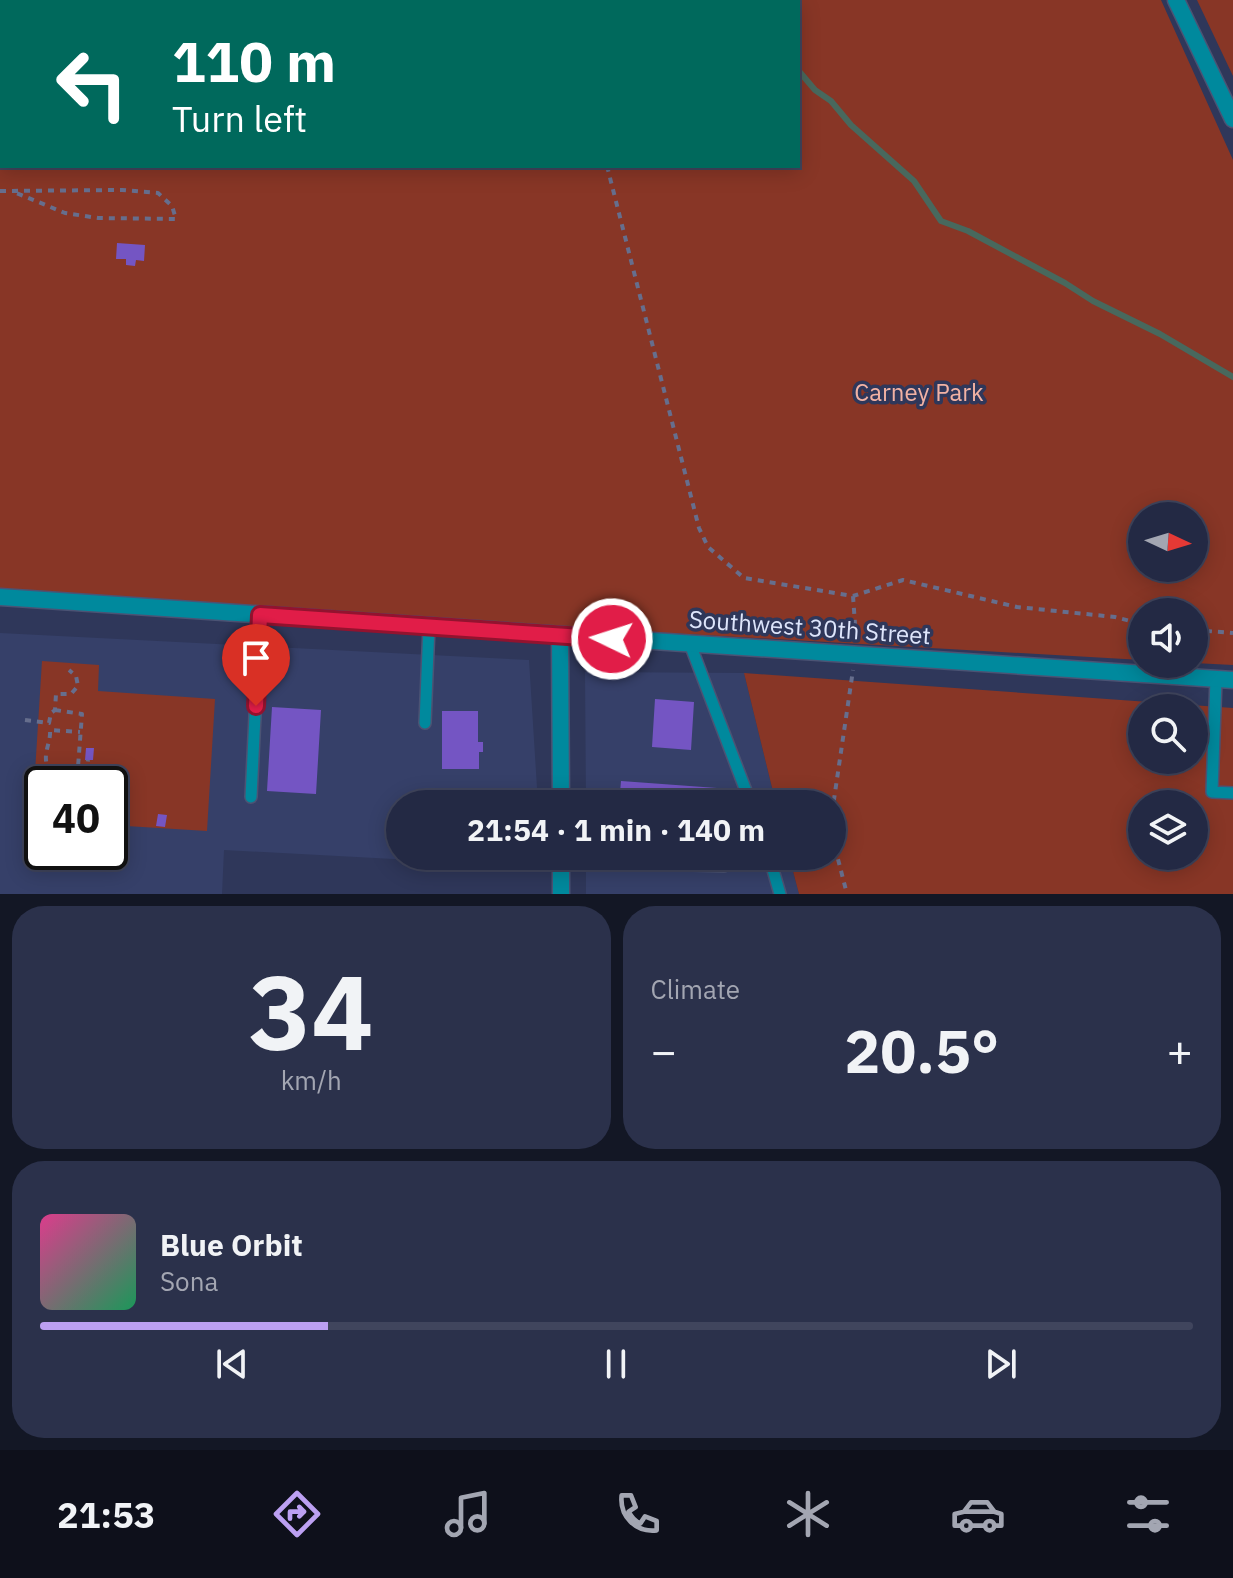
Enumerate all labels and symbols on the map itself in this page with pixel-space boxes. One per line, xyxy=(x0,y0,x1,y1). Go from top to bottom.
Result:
park label: Carney Park xyxy=(854,376,984,408)
north arrow xyxy=(1128,502,1208,582)
position arrow xyxy=(570,597,654,681)
street label: Southwest 30th Street xyxy=(688,603,932,651)
pin xyxy=(222,624,290,706)
speed limit sign: 40 xyxy=(24,766,128,870)

